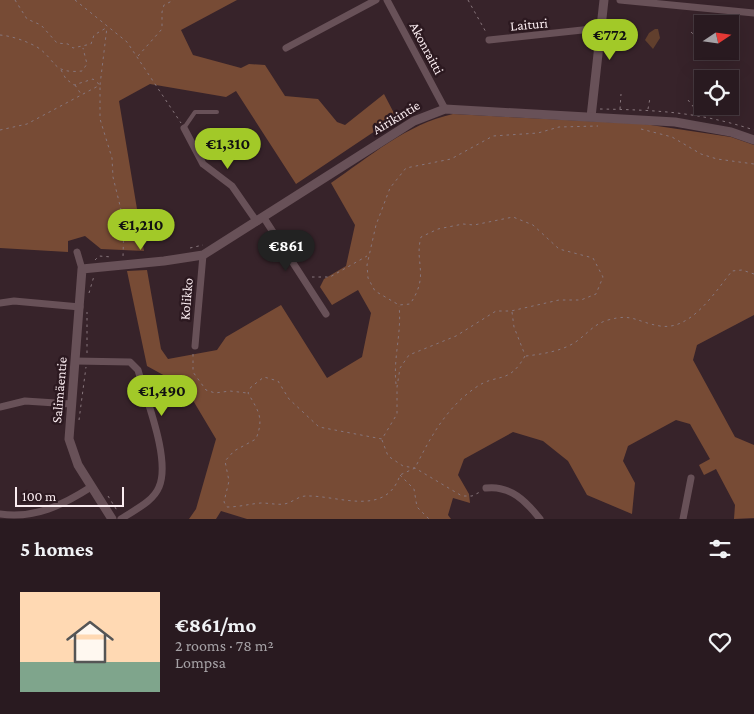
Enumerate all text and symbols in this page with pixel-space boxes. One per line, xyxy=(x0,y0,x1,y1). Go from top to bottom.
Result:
street label: Laituri xyxy=(509,14,549,34)
north arrow xyxy=(694,15,739,60)
map controls xyxy=(694,15,739,115)
pin: €772 xyxy=(580,18,640,61)
street label: Akonraitti xyxy=(407,19,448,77)
text: €772 xyxy=(593,26,627,43)
button: locate xyxy=(694,70,739,115)
street label: Airikintie xyxy=(369,97,423,137)
pin: €1,310 xyxy=(187,128,269,170)
text: €1,310 xyxy=(206,135,250,152)
pin: €1,210 xyxy=(100,208,182,251)
text: €1,210 xyxy=(119,216,163,233)
pin: €861 xyxy=(256,230,316,272)
text: €861 xyxy=(269,237,303,254)
street label: Kolikko xyxy=(176,277,196,321)
street label: Salimäentie xyxy=(48,356,70,424)
pin: €1,490 xyxy=(121,374,203,417)
text: €1,490 xyxy=(138,382,186,399)
scale bar xyxy=(15,484,124,507)
text: 100 m xyxy=(22,488,56,504)
icon: filters xyxy=(706,535,734,563)
text: 5 homes xyxy=(20,537,93,561)
icon: home xyxy=(60,612,120,672)
text: €861/mo xyxy=(175,613,256,637)
icon: heart xyxy=(706,628,734,656)
text: 2 rooms · 78 m² xyxy=(175,637,274,654)
text: Lompsa xyxy=(175,654,226,671)

